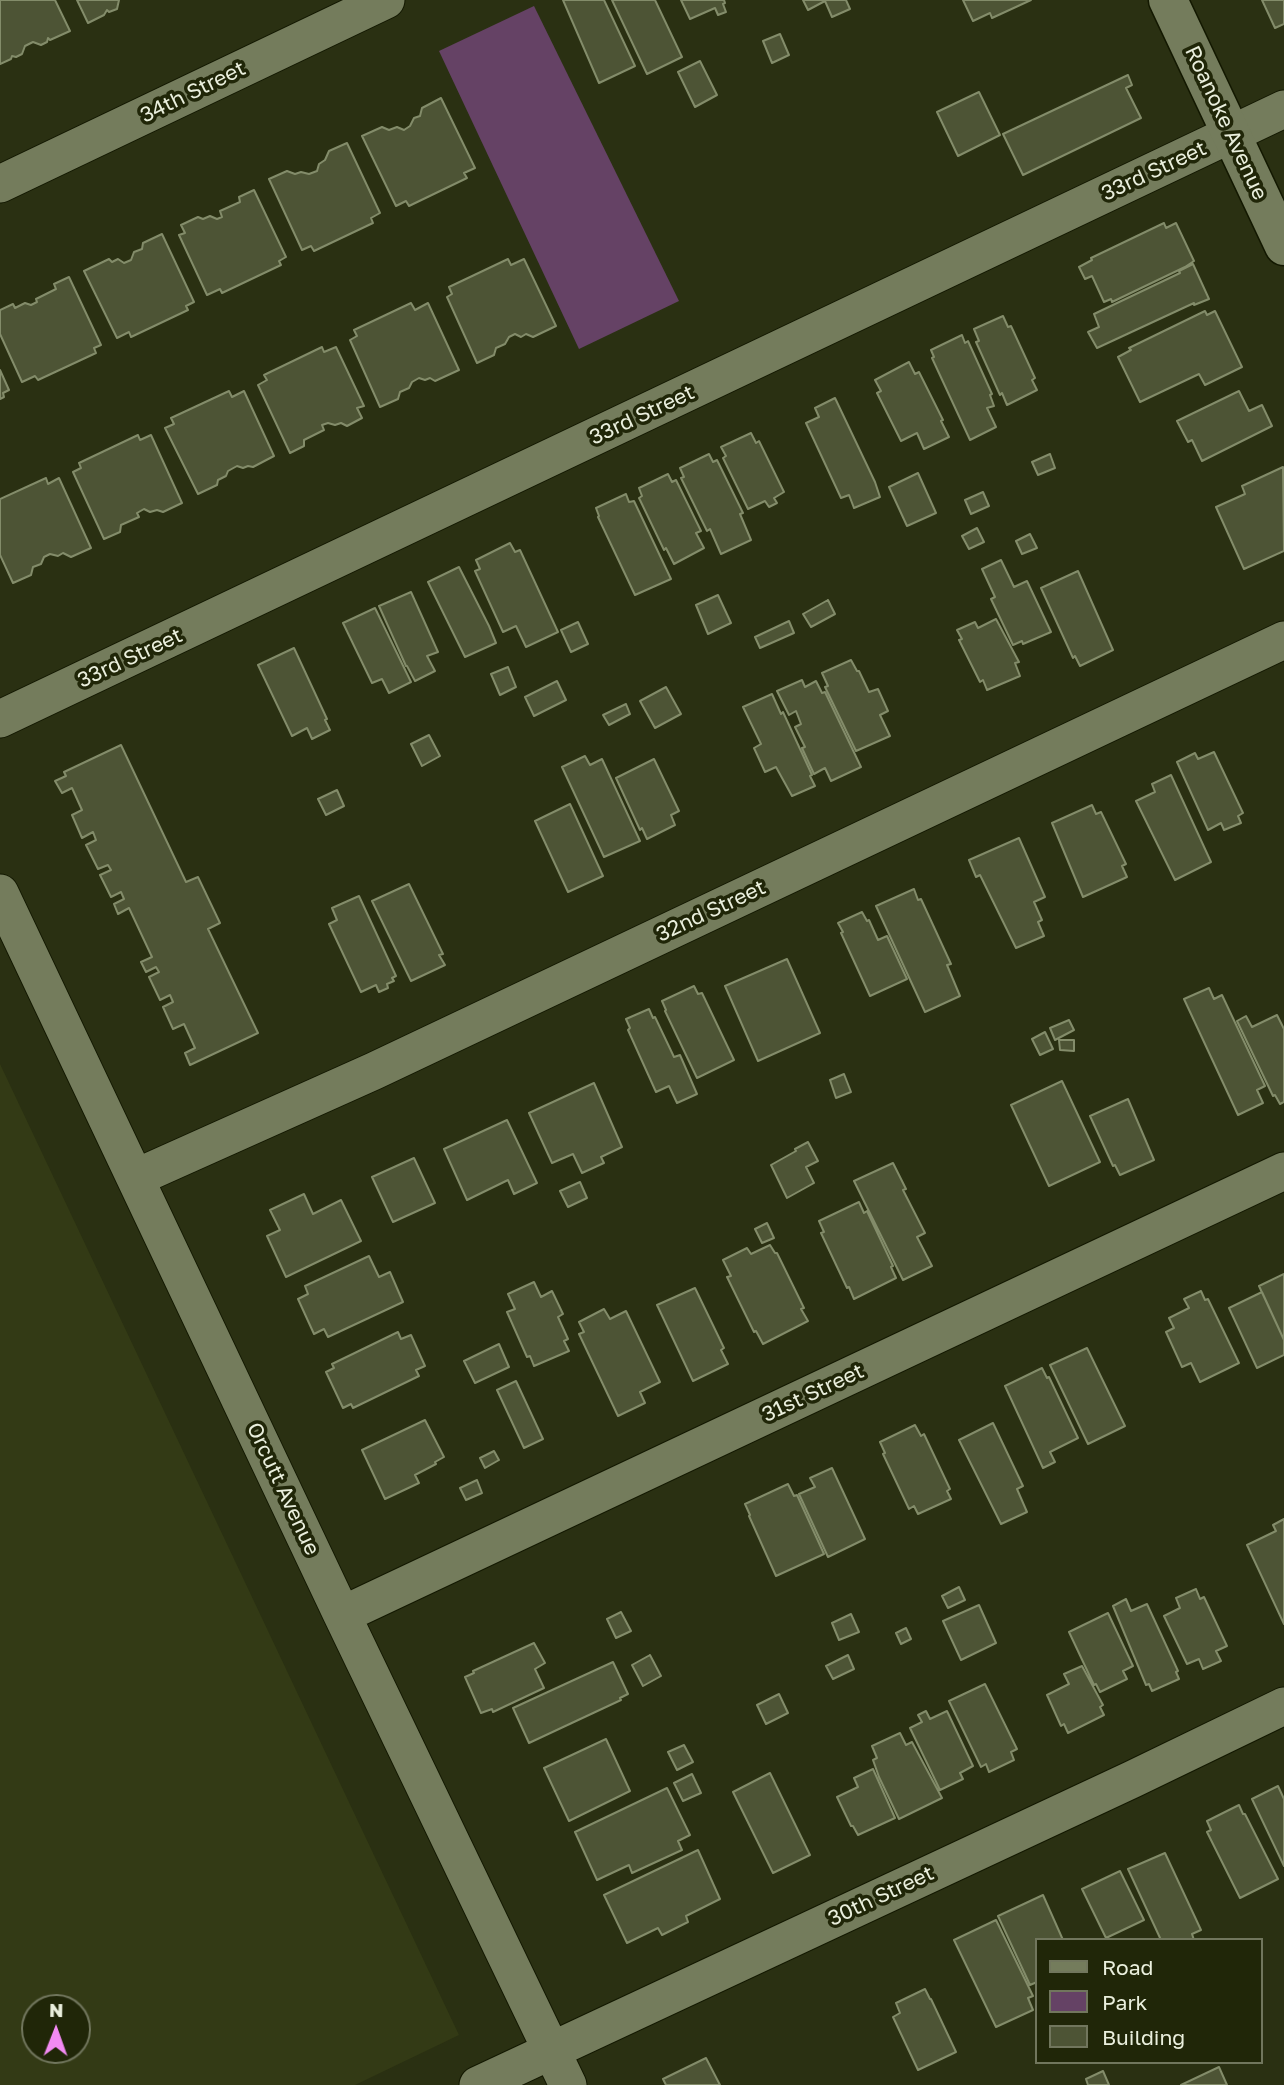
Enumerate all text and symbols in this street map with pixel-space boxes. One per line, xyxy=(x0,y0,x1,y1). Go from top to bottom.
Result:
street label: Roanoke Avenue xyxy=(1179,42,1273,204)
street label: 34th Street xyxy=(136,56,250,128)
street label: 33rd Street xyxy=(1098,136,1210,206)
street label: 33rd Street xyxy=(586,380,698,450)
street label: 33rd Street xyxy=(74,623,186,693)
street label: 32nd Street xyxy=(652,875,770,947)
street label: 31st Street xyxy=(758,1358,868,1428)
street label: Orcutt Avenue xyxy=(241,1419,325,1559)
street label: 30th Street xyxy=(824,1860,938,1932)
legend xyxy=(1036,1938,1263,2064)
text: Road xyxy=(1102,1954,1153,1980)
text: Park xyxy=(1102,1989,1147,2015)
north arrow xyxy=(21,1994,91,2064)
text: N xyxy=(49,1998,64,2021)
text: Building xyxy=(1102,2024,1185,2050)

